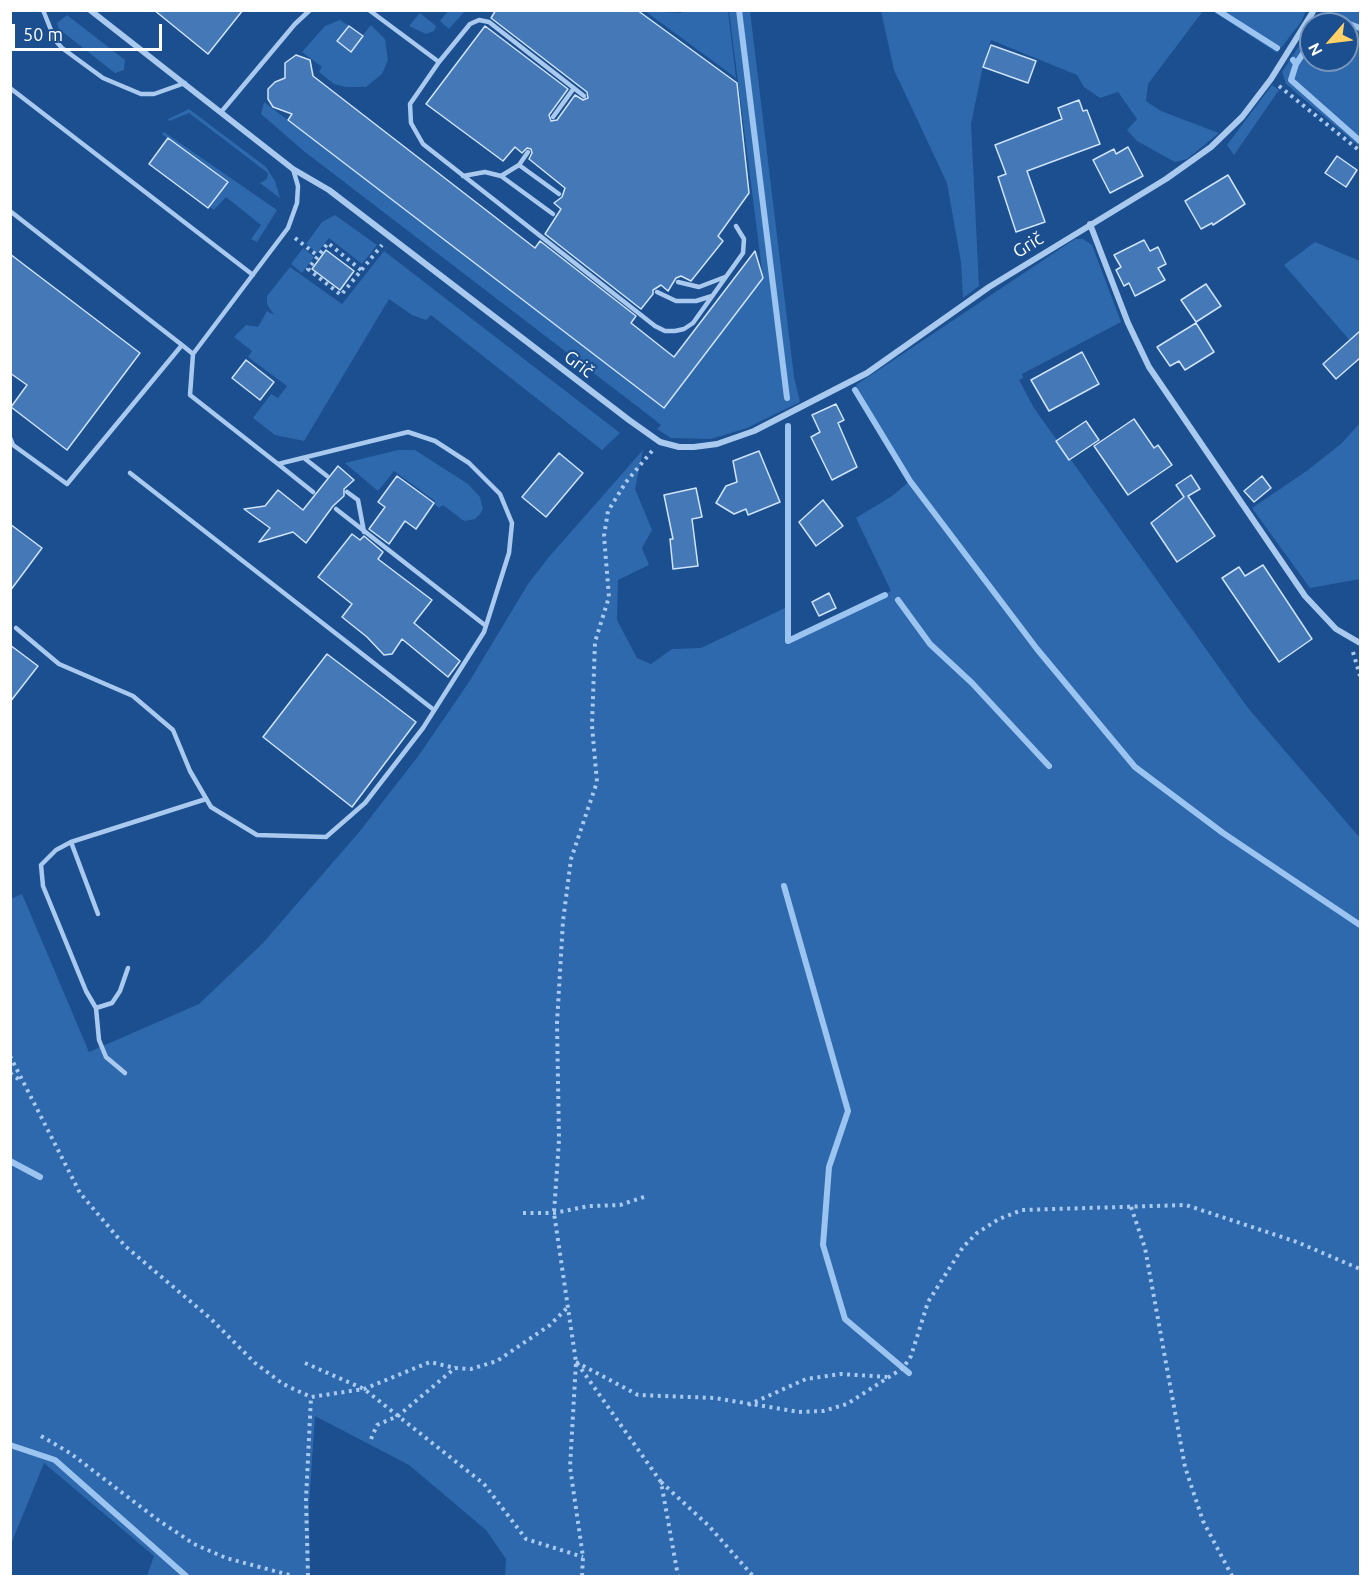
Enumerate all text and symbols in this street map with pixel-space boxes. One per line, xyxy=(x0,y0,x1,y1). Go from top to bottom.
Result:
scale bar xyxy=(15,12,165,50)
north arrow xyxy=(1299,12,1359,72)
text: 50 m xyxy=(23,24,63,44)
text: N xyxy=(1304,40,1326,59)
street label: Grič xyxy=(1009,227,1047,263)
street label: Grič xyxy=(560,346,598,382)

